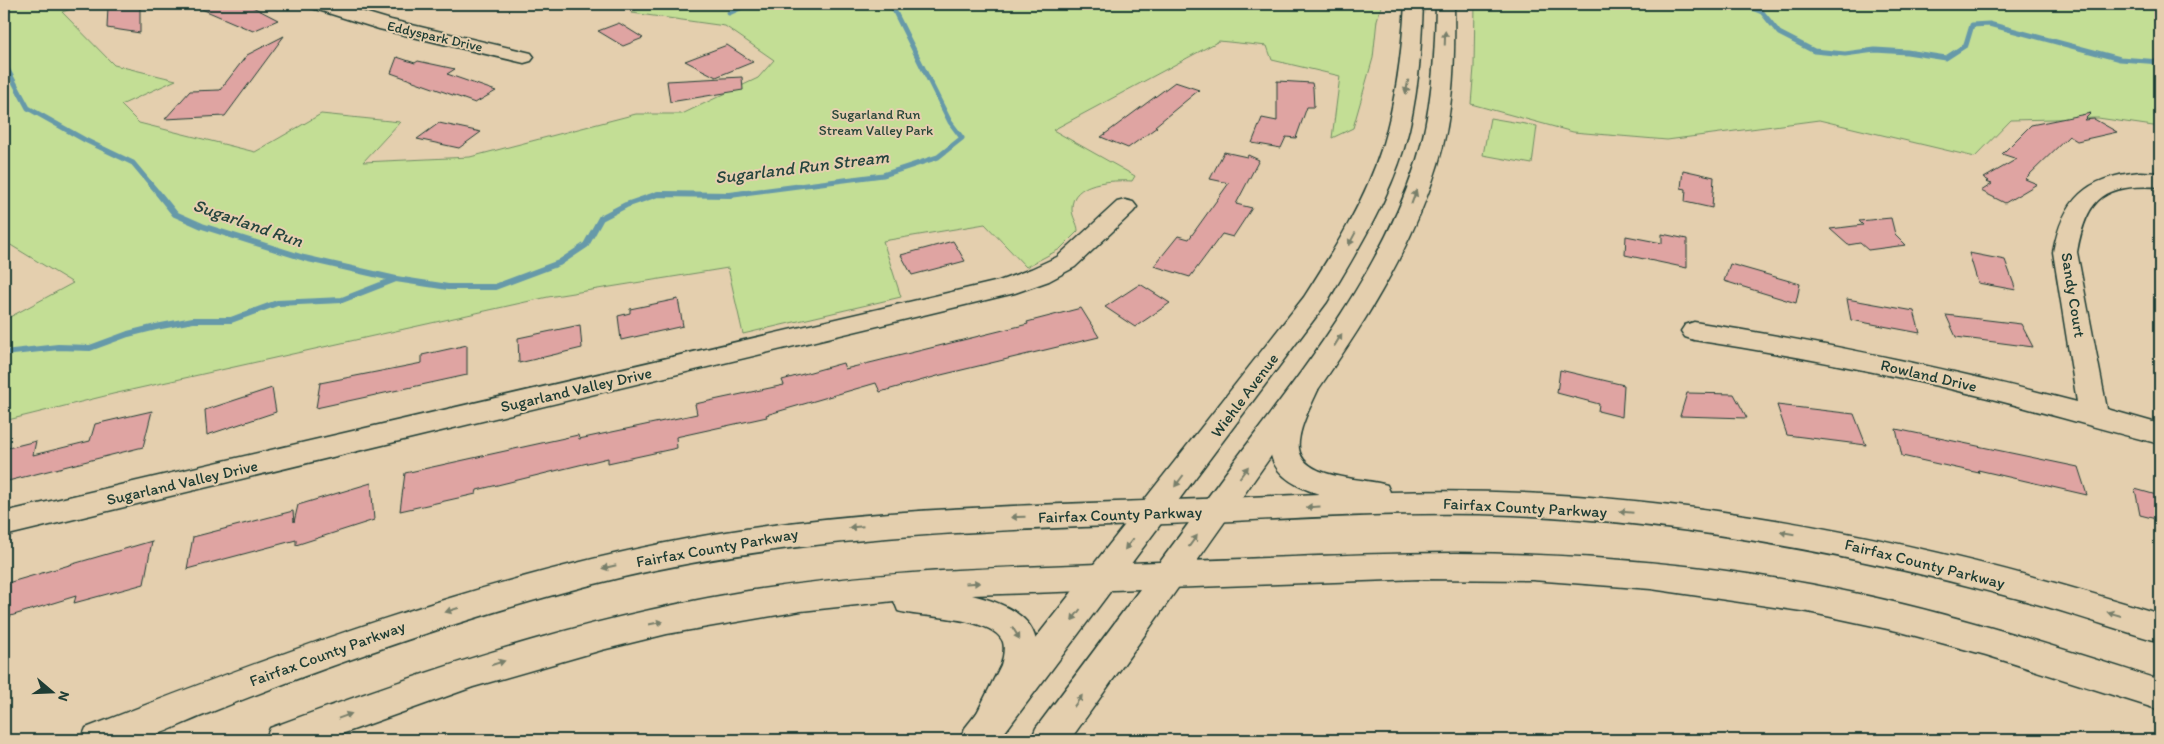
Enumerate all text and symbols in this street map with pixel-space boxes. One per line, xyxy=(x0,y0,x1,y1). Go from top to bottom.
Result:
street label: Eddyspark Drive xyxy=(386,17,484,56)
one-way arrow xyxy=(1441,30,1449,46)
one-way arrow xyxy=(1402,80,1410,96)
park label: Sugarland Run Stream Valley Park xyxy=(819,106,933,139)
water label: Sugarland Run Stream xyxy=(714,145,891,189)
one-way arrow xyxy=(1410,189,1418,204)
water label: Sugarland Run xyxy=(190,194,306,252)
one-way arrow xyxy=(1348,232,1356,246)
street label: Sandy Court xyxy=(2057,251,2090,339)
one-way arrow xyxy=(1333,334,1343,347)
street label: Wiehle Avenue xyxy=(1207,349,1282,441)
street label: Rowland Drive xyxy=(1879,355,1979,396)
street label: Sugarland Valley Drive xyxy=(499,363,654,416)
street label: Sugarland Valley Drive xyxy=(105,456,260,509)
one-way arrow xyxy=(1238,466,1249,479)
one-way arrow xyxy=(1173,474,1184,487)
street label: Fairfax County Parkway xyxy=(1442,494,1608,521)
street label: Fairfax County Parkway xyxy=(1038,502,1203,527)
one-way arrow xyxy=(1305,504,1321,512)
one-way arrow xyxy=(1617,508,1633,516)
one-way arrow xyxy=(1010,513,1026,521)
street label: Fairfax County Parkway xyxy=(635,524,800,571)
one-way arrow xyxy=(847,524,863,532)
one-way arrow xyxy=(1778,528,1794,536)
one-way arrow xyxy=(1188,534,1198,547)
street label: Fairfax County Parkway xyxy=(1843,534,2007,593)
one-way arrow xyxy=(1124,537,1135,550)
one-way arrow xyxy=(602,563,617,571)
one-way arrow xyxy=(965,579,981,587)
one-way arrow xyxy=(445,606,460,614)
one-way arrow xyxy=(1071,608,1081,622)
one-way arrow xyxy=(2106,609,2121,617)
street label: Fairfax County Parkway xyxy=(247,616,408,690)
one-way arrow xyxy=(648,618,664,626)
one-way arrow xyxy=(1012,626,1021,640)
one-way arrow xyxy=(491,659,506,667)
north arrow xyxy=(28,666,78,716)
text: N xyxy=(54,689,73,703)
one-way arrow xyxy=(1072,695,1083,708)
one-way arrow xyxy=(338,712,353,720)

